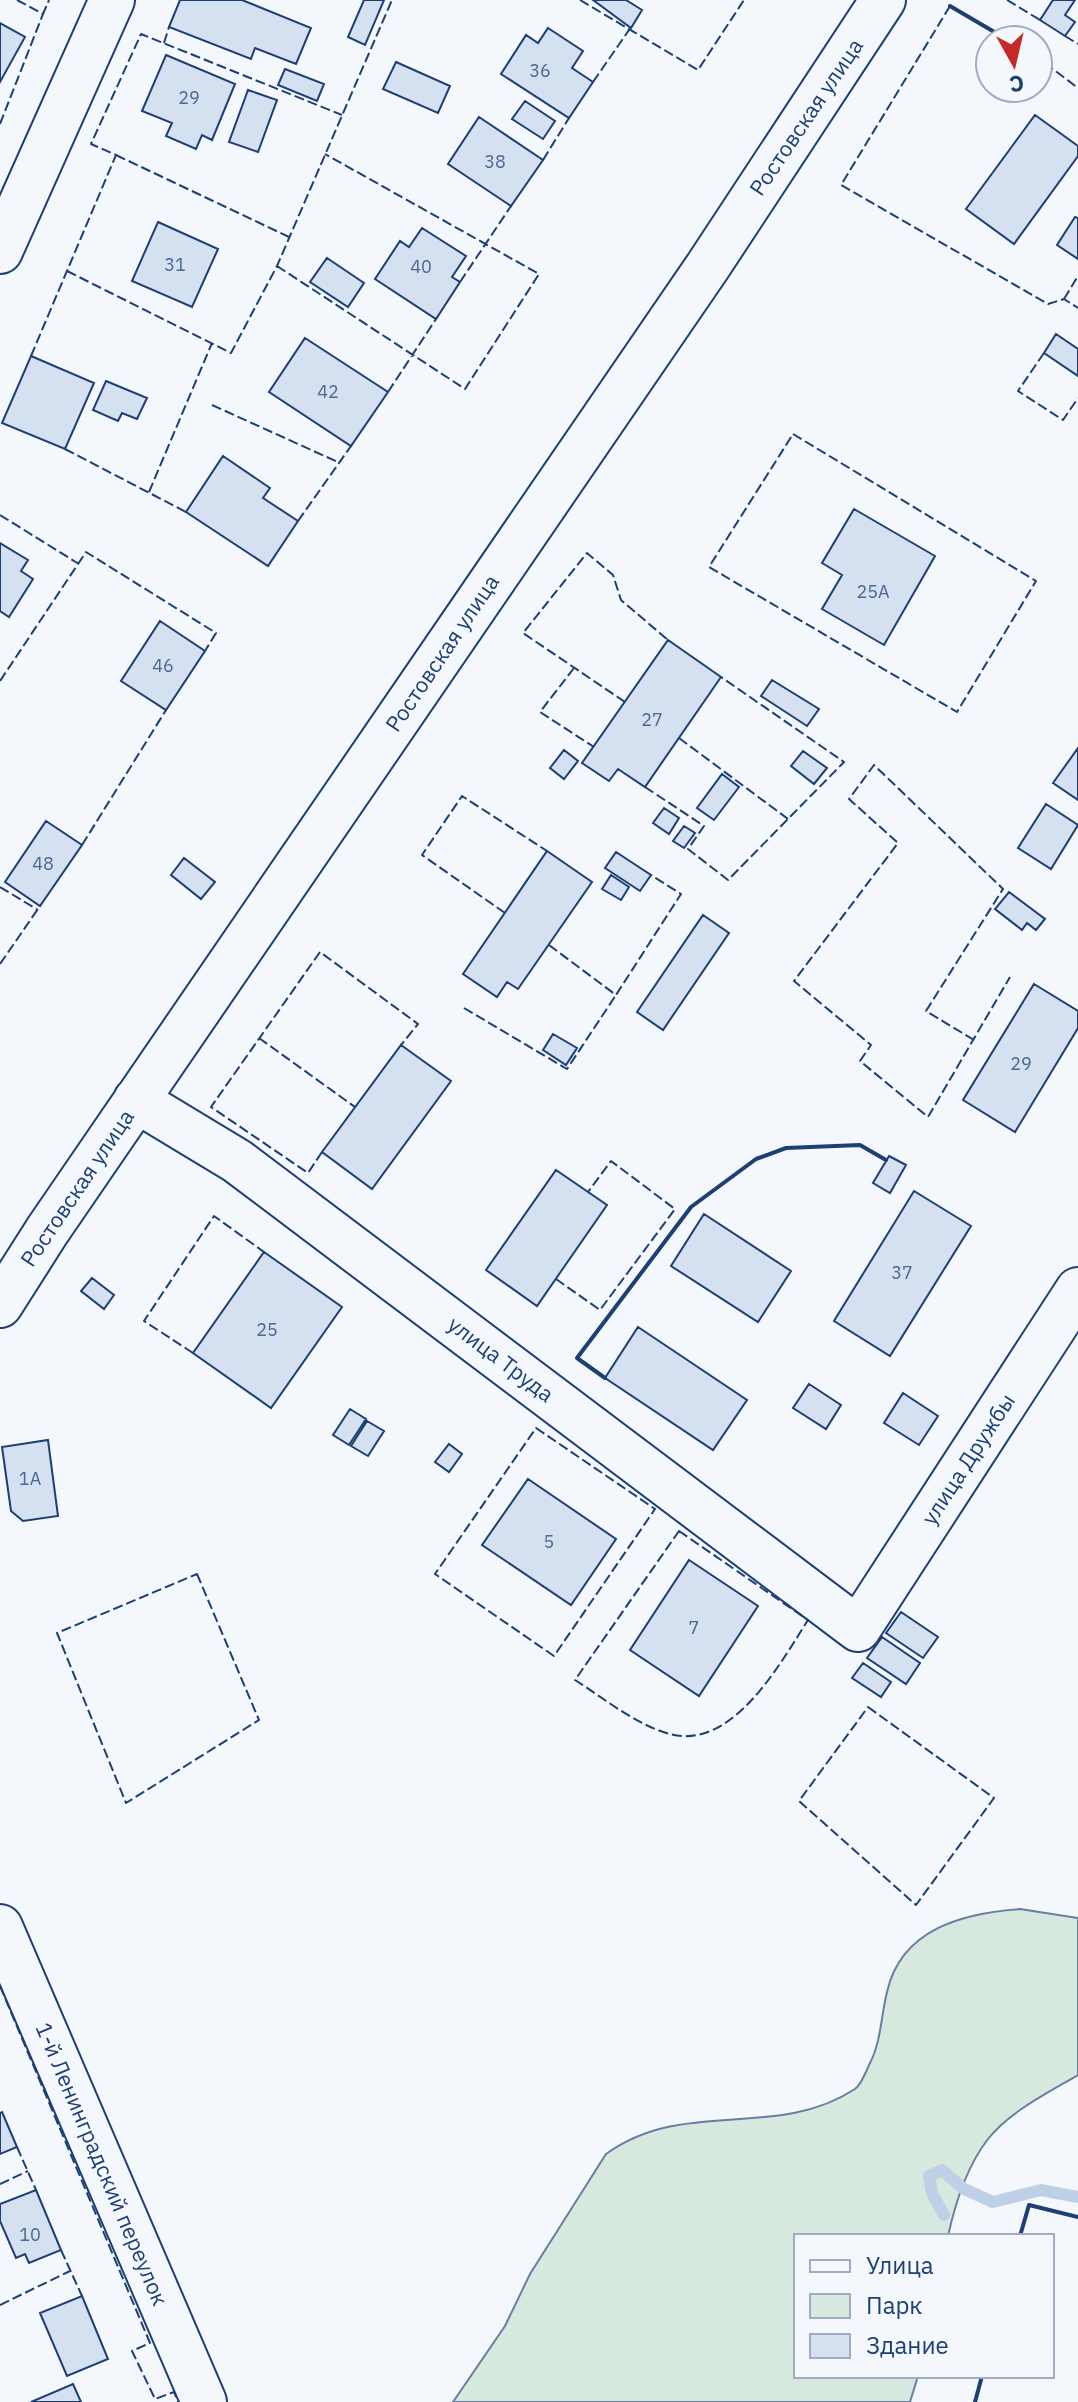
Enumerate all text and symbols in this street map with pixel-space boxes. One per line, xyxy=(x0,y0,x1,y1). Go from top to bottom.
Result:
north arrow xyxy=(974,24,1054,104)
street label: Ростовская улица xyxy=(742,32,869,201)
house number: 36 xyxy=(529,59,551,82)
text: С xyxy=(1008,69,1026,100)
house number: 29 xyxy=(178,86,200,109)
house number: 38 xyxy=(484,150,506,173)
house number: 31 xyxy=(164,253,186,276)
house number: 40 xyxy=(410,255,432,278)
house number: 42 xyxy=(317,380,339,403)
street label: Ростовская улица xyxy=(378,568,505,737)
house number: 25А xyxy=(856,580,890,603)
house number: 46 xyxy=(152,654,174,677)
house number: 27 xyxy=(641,708,663,731)
house number: 48 xyxy=(32,852,54,875)
house number: 29 xyxy=(1010,1052,1032,1075)
street label: Ростовская улица xyxy=(13,1103,140,1272)
house number: 37 xyxy=(891,1261,913,1284)
street label: улица Труда xyxy=(442,1309,560,1408)
house number: 25 xyxy=(256,1318,278,1341)
street label: улица Дружбы xyxy=(914,1388,1021,1530)
house number: 1А xyxy=(19,1467,42,1490)
house number: 5 xyxy=(544,1530,554,1553)
house number: 7 xyxy=(689,1616,699,1639)
street label: 1-й Ленинградский переулок xyxy=(30,2018,175,2310)
house number: 10 xyxy=(19,2223,41,2246)
legend xyxy=(794,2234,1054,2378)
text: Улица xyxy=(866,2249,934,2281)
text: Парк xyxy=(866,2289,923,2321)
text: Здание xyxy=(866,2329,949,2361)

